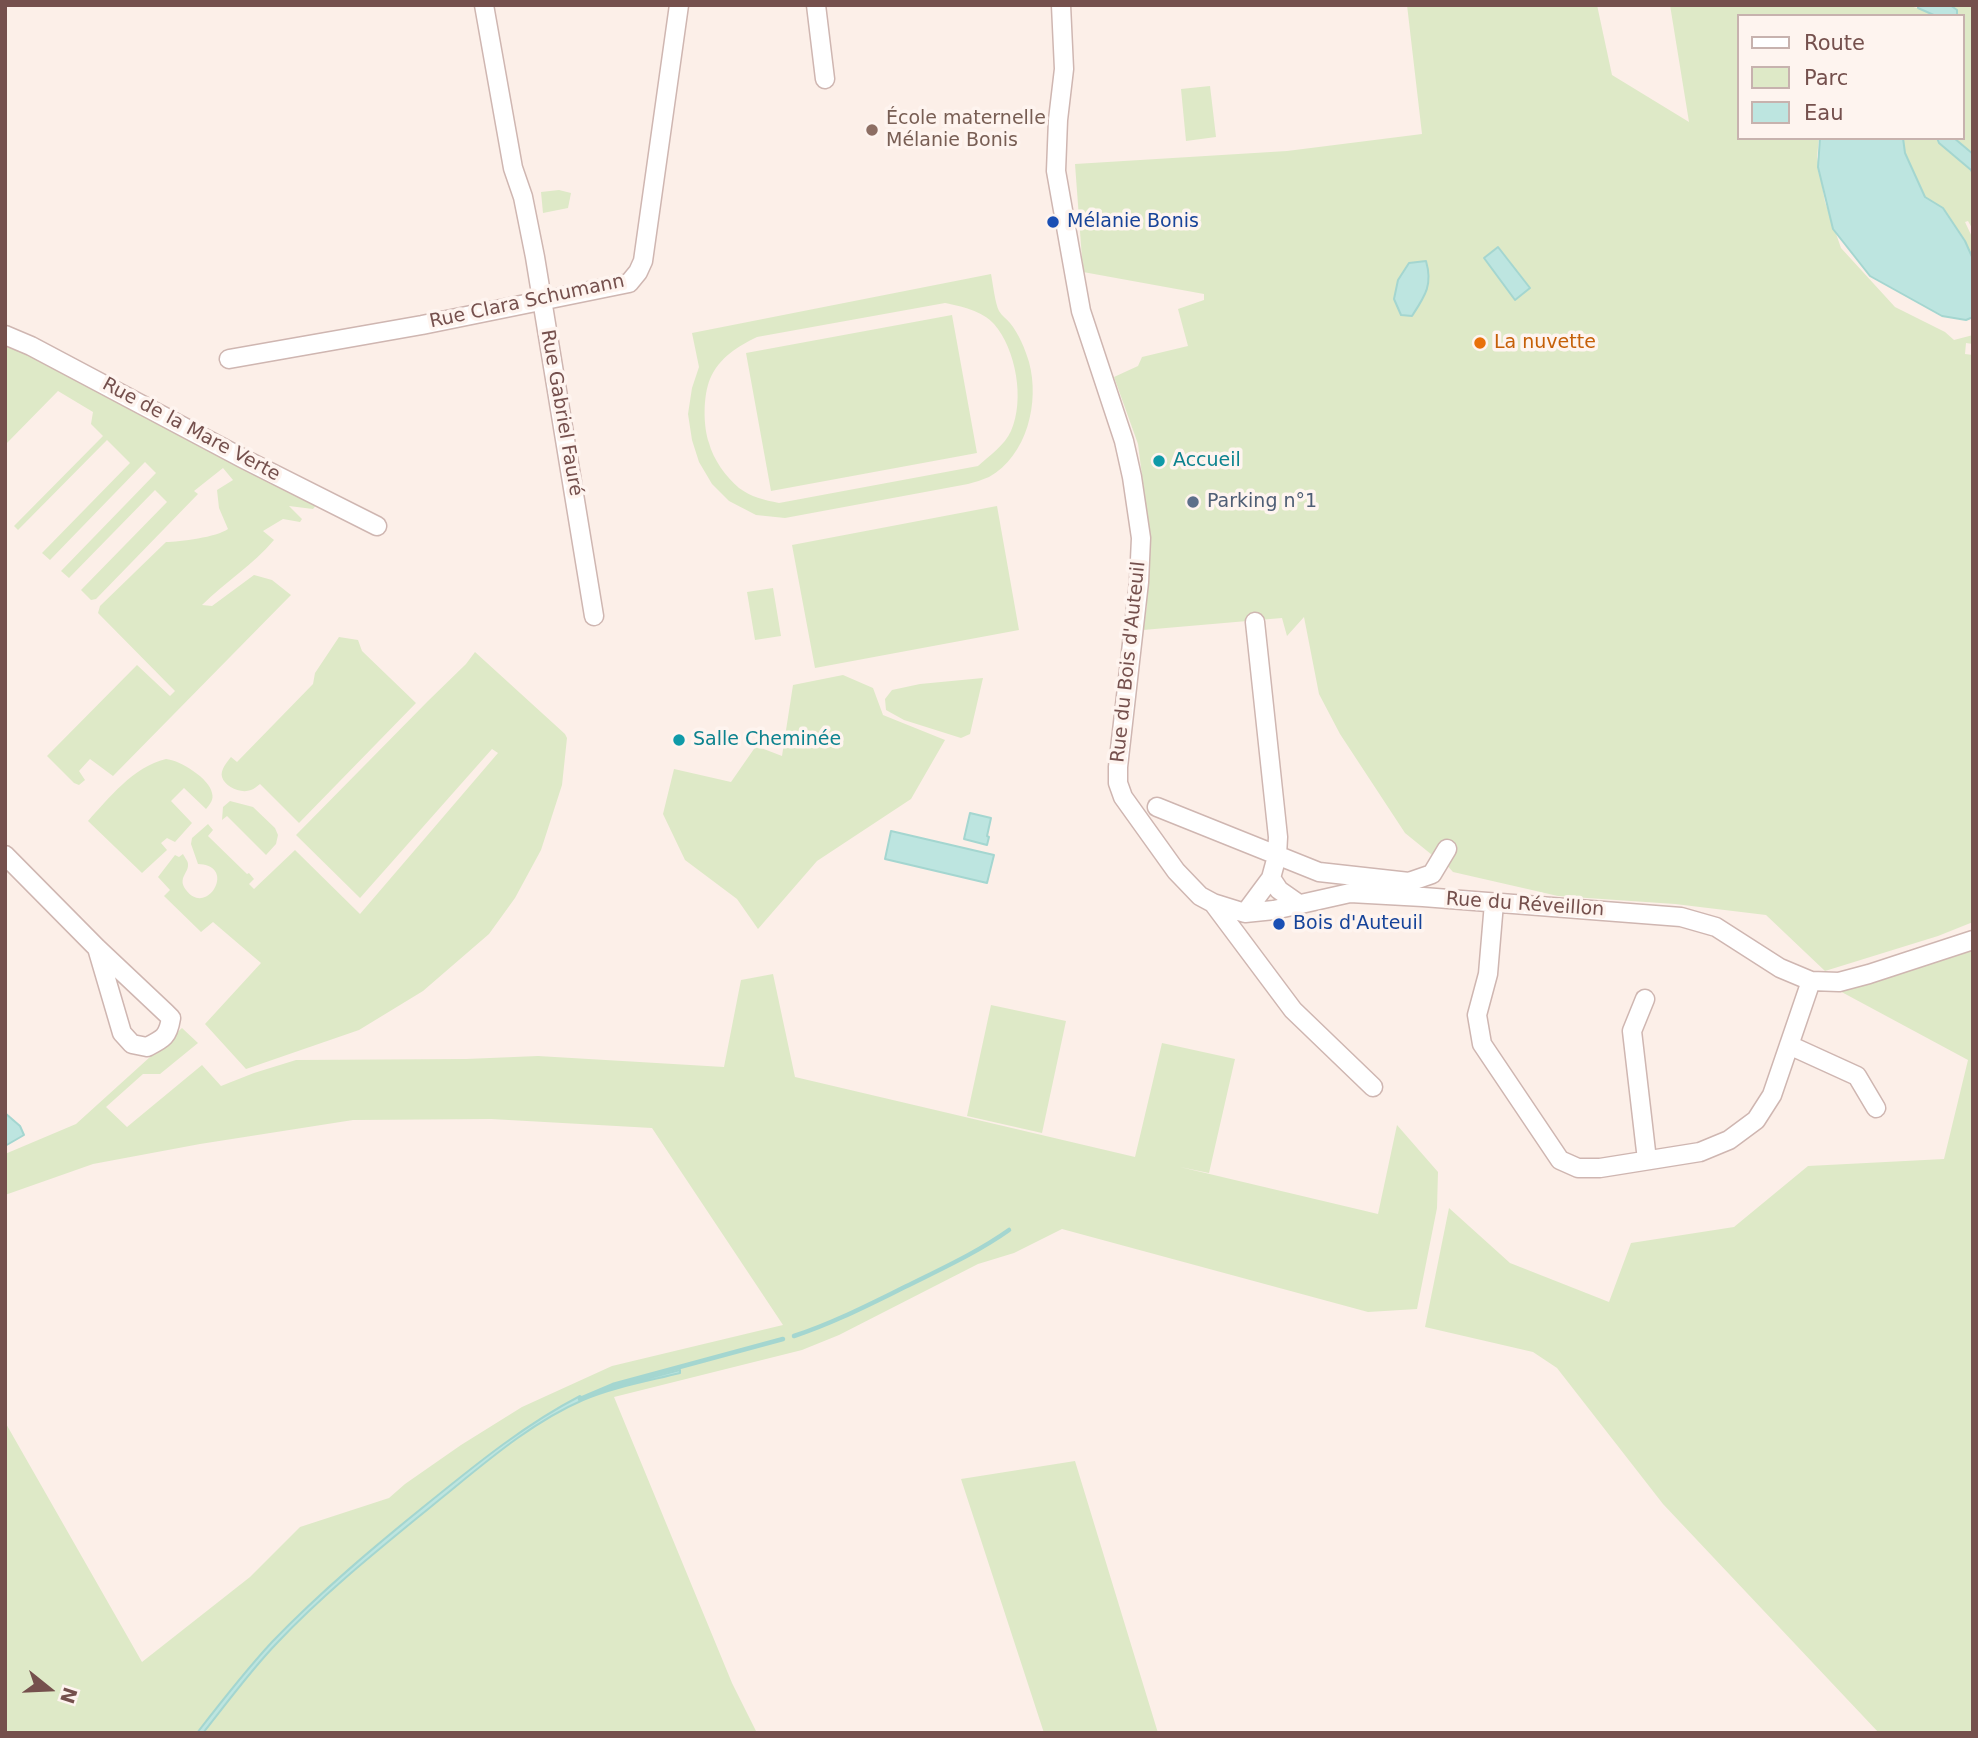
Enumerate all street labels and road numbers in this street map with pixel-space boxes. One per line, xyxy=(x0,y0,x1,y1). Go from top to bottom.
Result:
street label: Rue Clara Schumann xyxy=(427,270,627,334)
street label: Rue Gabriel Fauré xyxy=(535,328,587,498)
street label: Rue de la Mare Verte xyxy=(98,373,284,487)
street label: Rue du Bois d'Auteuil xyxy=(1107,560,1151,764)
street label: Rue du Réveillon xyxy=(1445,888,1605,922)

